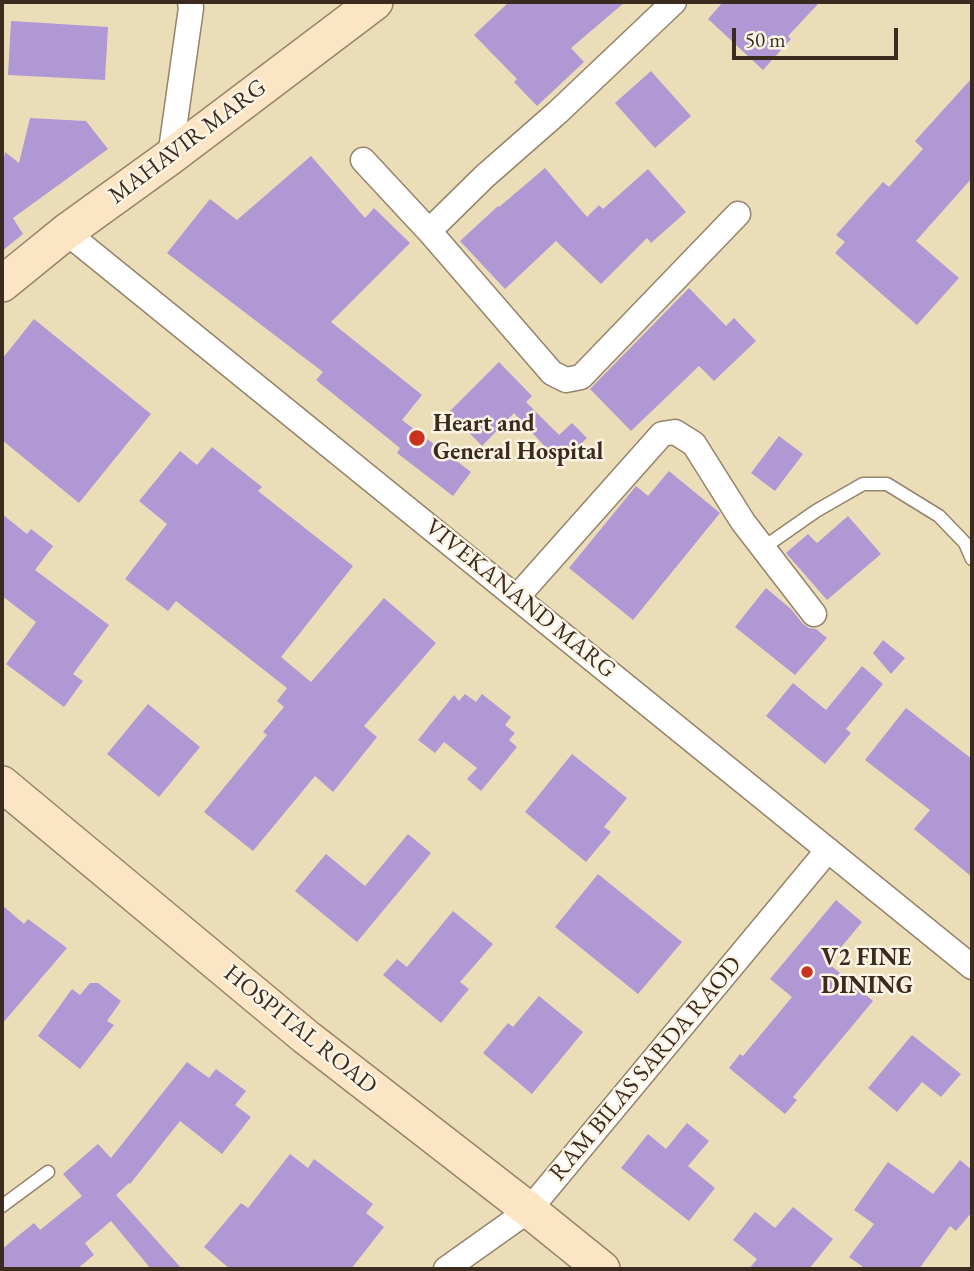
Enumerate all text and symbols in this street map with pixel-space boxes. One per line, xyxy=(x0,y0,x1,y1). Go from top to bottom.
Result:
scale bar xyxy=(736,14,902,58)
text: 50 m xyxy=(745,26,786,53)
street label: MAHAVIR MARG xyxy=(103,73,273,211)
place label: Heart and General Hospital xyxy=(433,410,603,466)
marker: Heart and General Hospital xyxy=(407,428,427,448)
street label: VIVEKANAND MARG xyxy=(419,513,621,685)
place label: V2 FINE DINING xyxy=(821,944,913,1000)
street label: RAM BILAS SARDA RAOD xyxy=(544,951,748,1187)
street label: HOSPITAL ROAD xyxy=(217,959,383,1101)
marker: V2 FINE DINING xyxy=(799,964,815,980)

